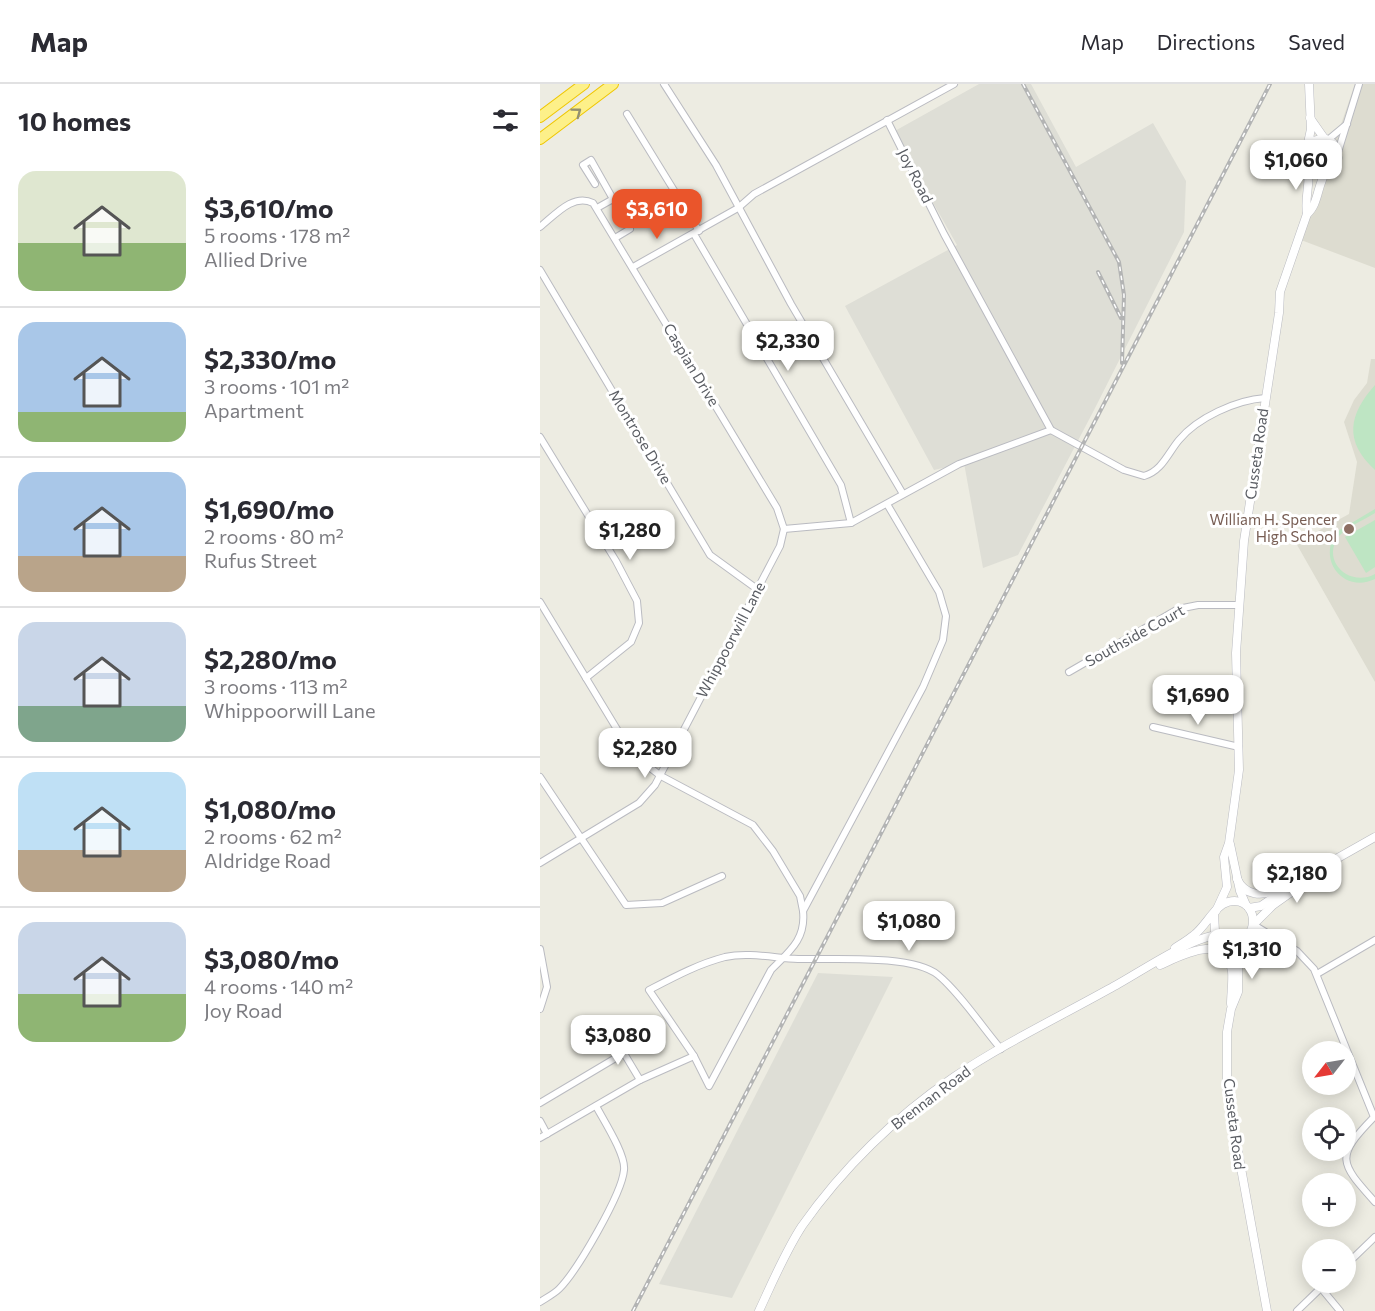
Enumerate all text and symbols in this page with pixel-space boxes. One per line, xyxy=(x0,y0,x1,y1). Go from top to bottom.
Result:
text: Map xyxy=(30,24,88,58)
text: Map xyxy=(1081,29,1124,54)
text: Directions xyxy=(1157,29,1255,54)
text: Saved xyxy=(1288,29,1345,54)
icon: filters xyxy=(489,104,522,137)
text: 10 homes xyxy=(18,105,131,136)
one-way arrow xyxy=(570,108,581,119)
pin: $1,060 xyxy=(1247,140,1345,191)
street label: Joy Road xyxy=(895,145,937,206)
text: $1,060 xyxy=(1264,147,1328,171)
pin: $3,610 xyxy=(608,189,706,240)
text: $3,610/mo xyxy=(204,192,334,223)
icon: home xyxy=(66,195,138,267)
text: $3,610 xyxy=(626,196,688,220)
text: 5 rooms · 178 m² xyxy=(204,223,350,247)
text: Allied Drive xyxy=(204,247,307,271)
street label: Caspian Drive xyxy=(660,320,724,409)
pin: $2,330 xyxy=(739,321,837,372)
text: $2,330 xyxy=(756,328,820,352)
text: $2,330/mo xyxy=(204,343,336,374)
icon: home xyxy=(66,346,138,418)
text: 3 rooms · 101 m² xyxy=(204,374,349,398)
street label: Montrose Drive xyxy=(606,386,676,487)
text: Apartment xyxy=(204,398,304,422)
street label: Cusseta Road xyxy=(1241,407,1271,501)
text: $1,690/mo xyxy=(204,493,334,524)
icon: home xyxy=(66,496,138,568)
pin: $1,280 xyxy=(581,510,679,561)
place label: William H. Spencer High School xyxy=(1209,510,1337,545)
text: $1,280 xyxy=(599,517,661,541)
marker: William H. Spencer High School xyxy=(1342,522,1356,536)
text: 2 rooms · 80 m² xyxy=(204,524,344,548)
text: Rufus Street xyxy=(204,548,317,572)
street label: Whippoorwill Lane xyxy=(692,578,768,701)
street label: Southside Court xyxy=(1082,600,1187,670)
text: $2,280/mo xyxy=(204,643,337,674)
icon: home xyxy=(66,646,138,718)
text: 3 rooms · 113 m² xyxy=(204,674,348,698)
pin: $1,690 xyxy=(1149,675,1247,726)
text: $1,690 xyxy=(1167,682,1229,706)
text: Whippoorwill Lane xyxy=(204,698,376,722)
pin: $2,280 xyxy=(596,728,694,779)
text: $2,280 xyxy=(613,735,677,759)
text: $1,080/mo xyxy=(204,793,336,824)
icon: home xyxy=(66,796,138,868)
text: 2 rooms · 62 m² xyxy=(204,824,342,848)
text: Aldridge Road xyxy=(204,848,331,872)
pin: $2,180 xyxy=(1248,853,1346,904)
text: $2,180 xyxy=(1266,860,1328,884)
pin: $1,080 xyxy=(860,901,958,952)
text: $1,080 xyxy=(877,908,941,932)
pin: $1,310 xyxy=(1203,929,1301,980)
text: $1,310 xyxy=(1222,936,1282,960)
text: $3,080/mo xyxy=(204,943,339,974)
icon: home xyxy=(66,946,138,1018)
text: 4 rooms · 140 m² xyxy=(204,974,353,998)
text: Joy Road xyxy=(204,998,282,1022)
pin: $3,080 xyxy=(569,1015,667,1066)
text: $3,080 xyxy=(585,1022,651,1046)
north arrow xyxy=(1302,1041,1356,1095)
map controls xyxy=(1302,1041,1356,1293)
street label: Brennan Road xyxy=(887,1061,974,1133)
street label: Cusseta Road xyxy=(1220,1077,1250,1171)
button: locate xyxy=(1302,1107,1356,1161)
button: + xyxy=(1302,1173,1356,1227)
button: − xyxy=(1302,1239,1356,1293)

